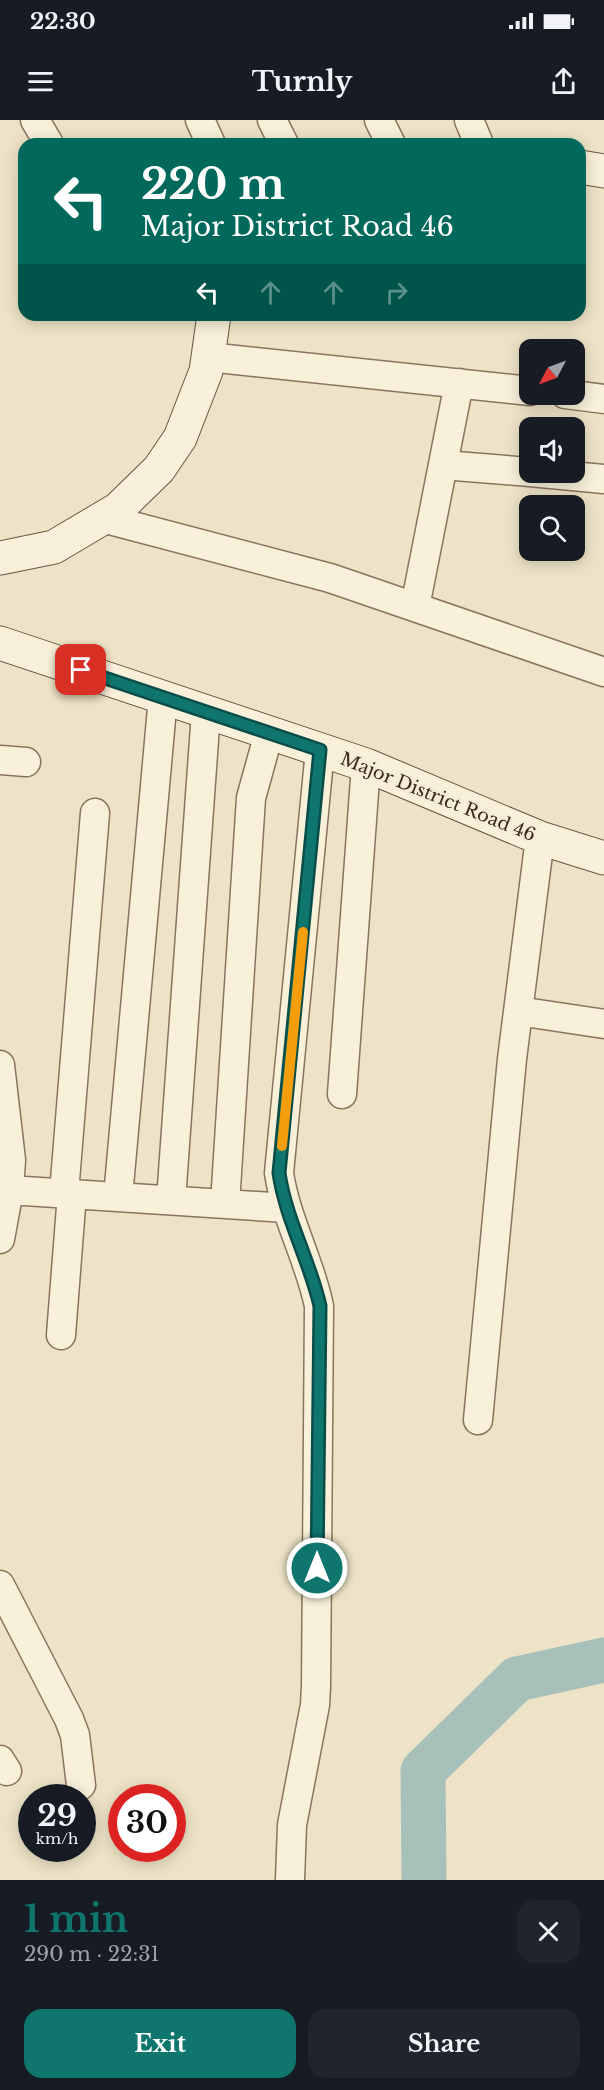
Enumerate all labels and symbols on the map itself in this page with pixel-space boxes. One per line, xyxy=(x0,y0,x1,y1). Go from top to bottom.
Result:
north arrow xyxy=(519,339,585,405)
pin xyxy=(55,644,106,695)
street label: Major District Road 46 xyxy=(337,748,539,846)
position arrow xyxy=(285,1536,349,1600)
speed limit sign: 30 xyxy=(108,1784,186,1862)

